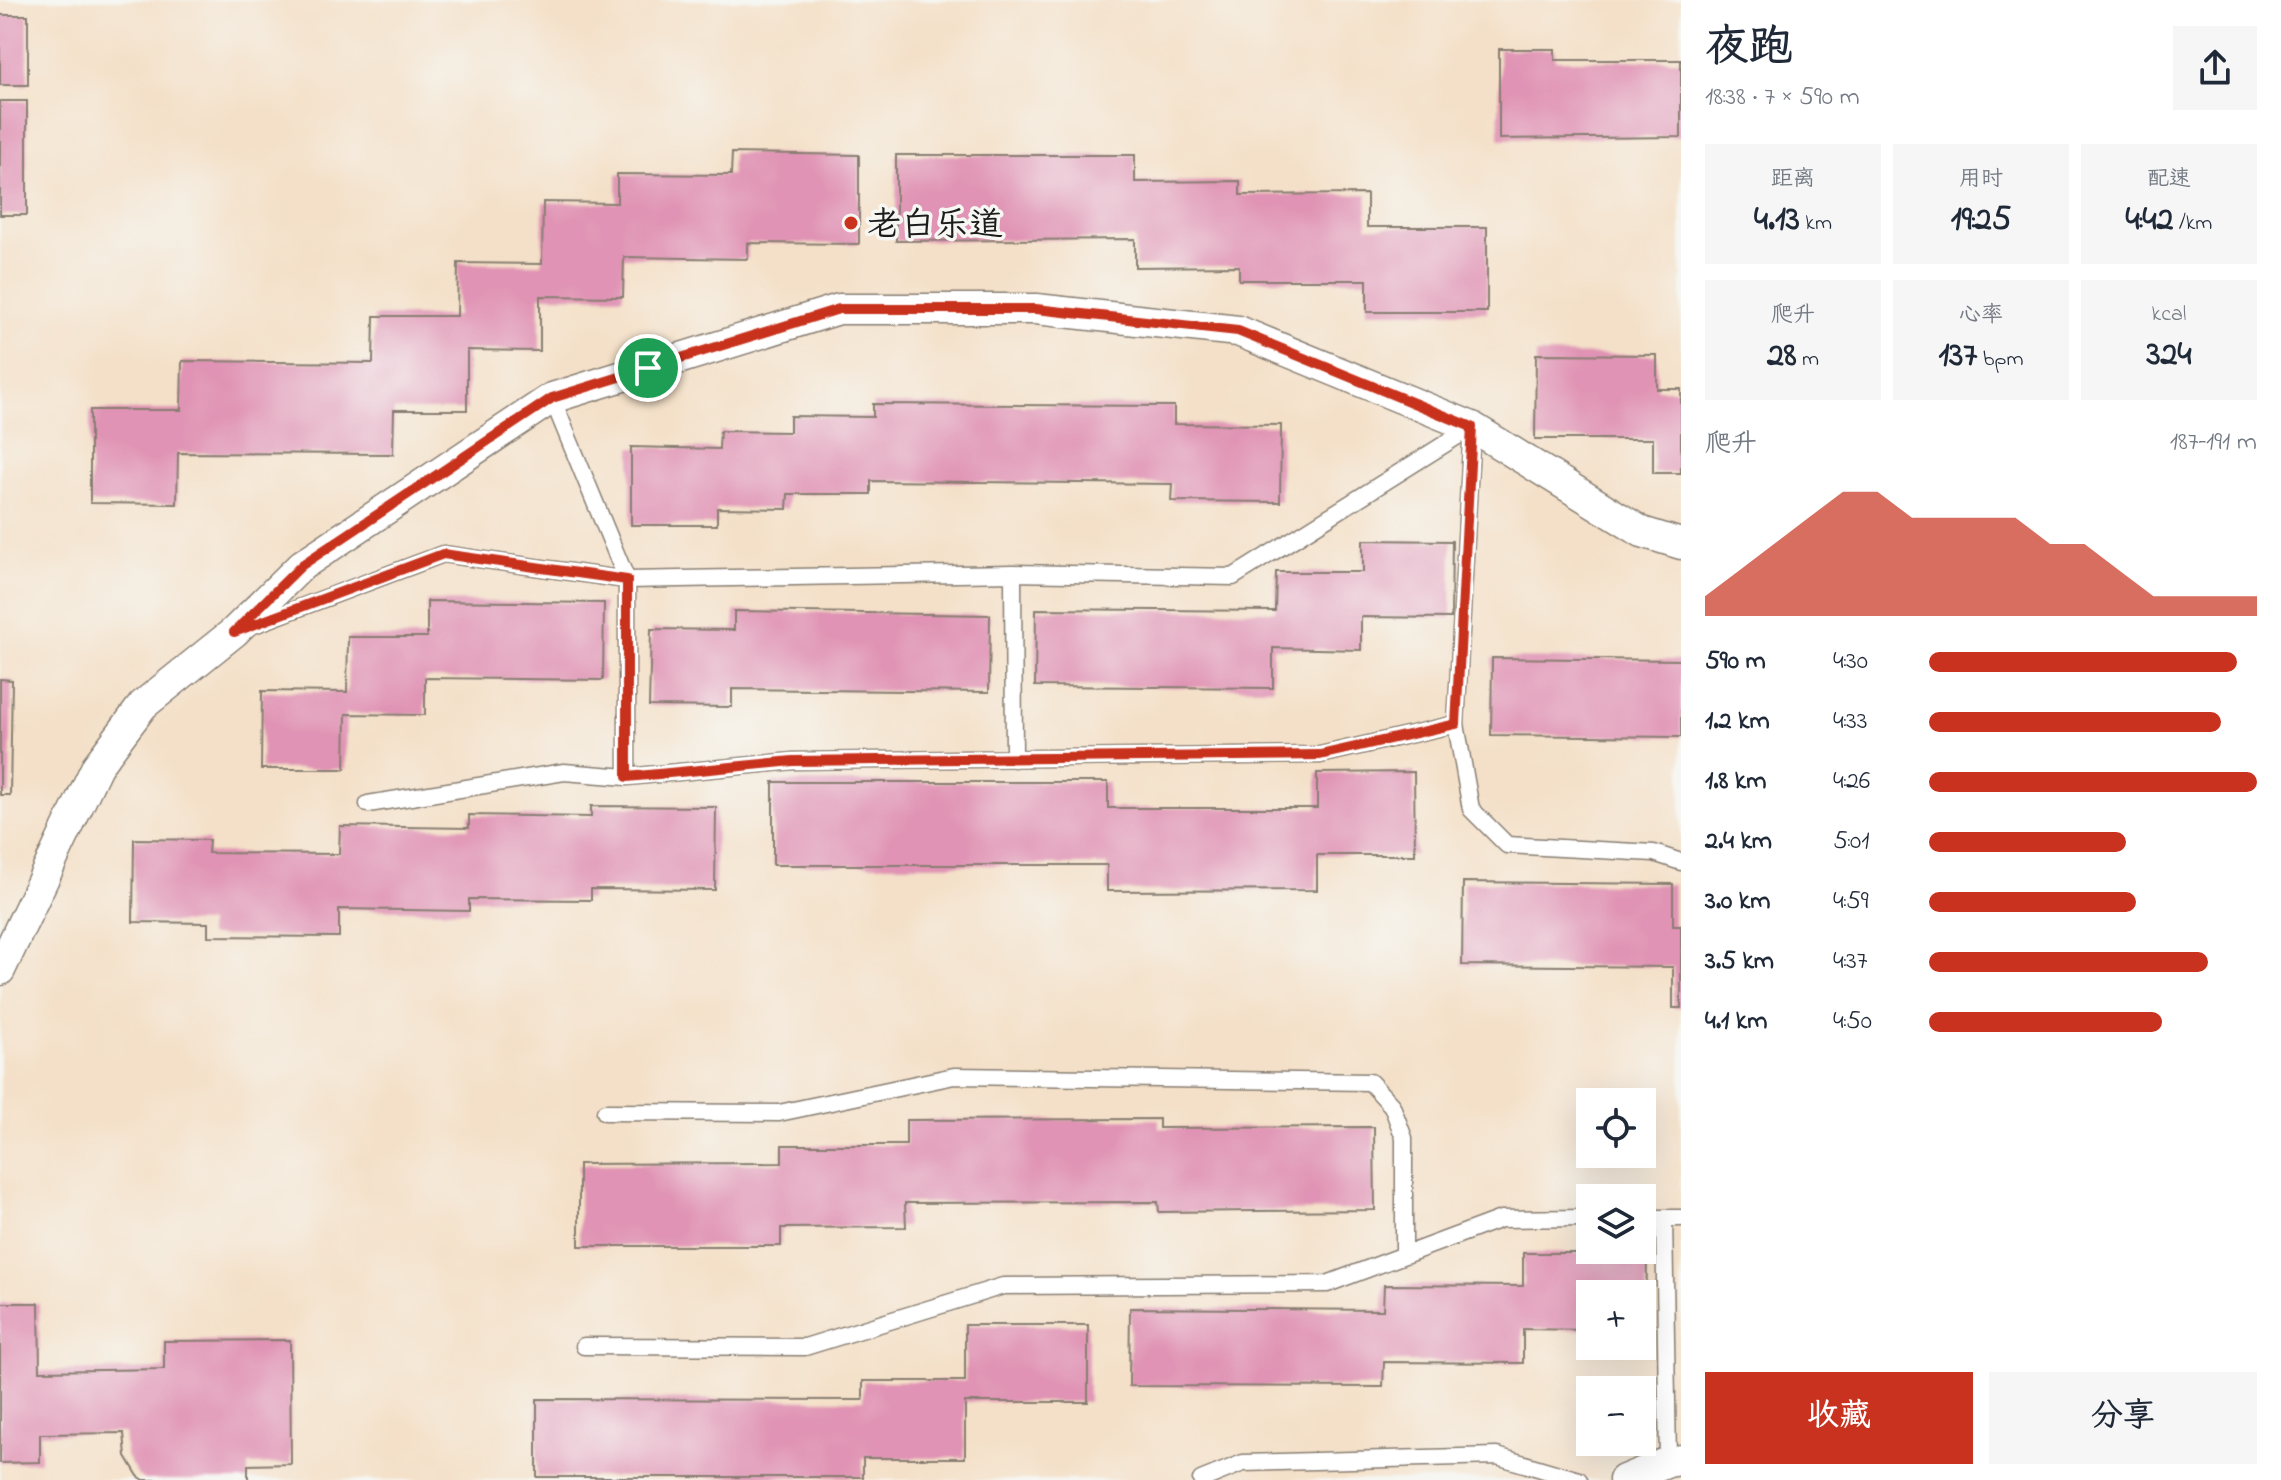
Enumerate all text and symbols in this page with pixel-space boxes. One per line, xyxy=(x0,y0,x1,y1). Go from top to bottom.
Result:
text: 夜跑 xyxy=(1705,17,1793,81)
button: share xyxy=(2173,26,2257,110)
text: 18:38 · 7 × 590 m xyxy=(1705,79,1860,117)
text: 距离 xyxy=(1771,164,1815,196)
text: 用时 xyxy=(1959,164,2003,196)
text: 配速 xyxy=(2147,164,2191,196)
text: 4.13 xyxy=(1754,196,1800,246)
text: 19:25 xyxy=(1951,196,2011,246)
text: 4:42 xyxy=(2126,196,2173,246)
place label: 老白乐道 xyxy=(867,202,1003,252)
text: km xyxy=(1800,208,1832,240)
text: /km xyxy=(2173,208,2212,240)
marker: 老白乐道 xyxy=(842,214,860,232)
text: kcal xyxy=(2152,299,2186,331)
text: 爬升 xyxy=(1771,300,1815,332)
text: 心率 xyxy=(1959,300,2003,332)
text: 324 xyxy=(2147,331,2191,381)
text: 28 xyxy=(1767,332,1797,382)
text: 137 xyxy=(1938,332,1977,382)
pin xyxy=(614,334,682,402)
text: m xyxy=(1797,344,1819,376)
text: bpm xyxy=(1977,344,2024,376)
icon: arrive xyxy=(626,346,670,390)
text: 187–191 m xyxy=(2170,424,2257,462)
text: 爬升 xyxy=(1705,426,1757,464)
text: 590 m xyxy=(1705,643,1766,681)
text: 4:30 xyxy=(1833,643,1868,681)
text: 1.2 km xyxy=(1705,703,1770,741)
text: 4:33 xyxy=(1833,703,1867,741)
text: 1.8 km xyxy=(1705,763,1766,801)
text: 4:26 xyxy=(1833,763,1870,801)
text: 2.4 km xyxy=(1705,823,1772,861)
text: 5:01 xyxy=(1833,823,1870,861)
text: 3.0 km xyxy=(1705,883,1770,921)
text: 4:59 xyxy=(1833,883,1869,921)
text: 3.5 km xyxy=(1705,943,1774,981)
text: 4:37 xyxy=(1833,943,1867,981)
text: 4.1 km xyxy=(1705,1003,1767,1041)
text: 4:50 xyxy=(1833,1003,1872,1041)
map controls xyxy=(1576,1088,1656,1456)
button: locate xyxy=(1576,1088,1656,1168)
button: layers xyxy=(1576,1184,1656,1264)
button: + xyxy=(1576,1280,1656,1360)
button: 收藏 xyxy=(1705,1372,1973,1464)
button: 分享 xyxy=(1989,1372,2257,1464)
button: − xyxy=(1576,1376,1656,1456)

